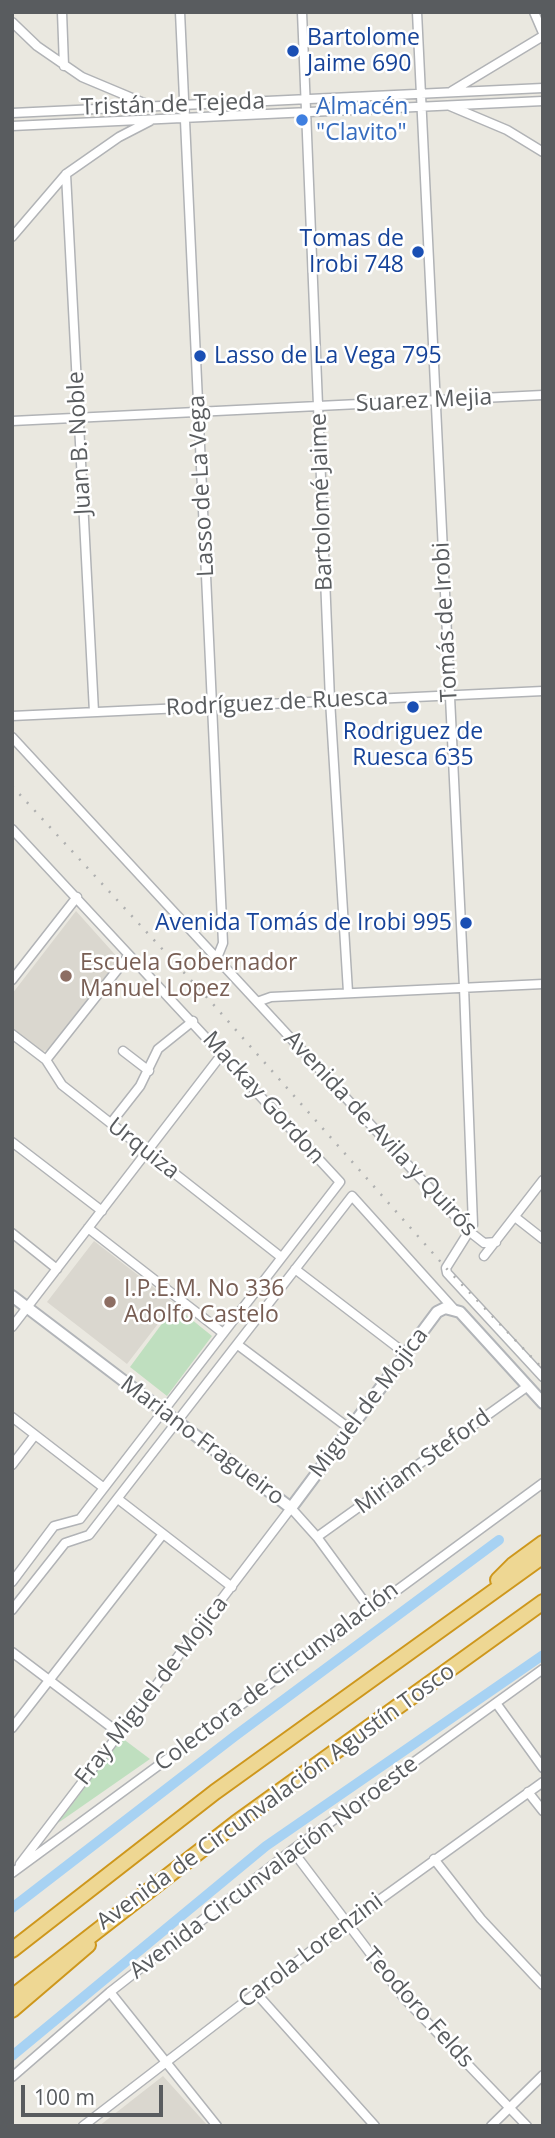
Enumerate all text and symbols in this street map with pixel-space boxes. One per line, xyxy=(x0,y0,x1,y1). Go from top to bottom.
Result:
place label: Bartolome Jaime 690 xyxy=(307,24,420,78)
marker: Bartolome Jaime 690 xyxy=(285,43,301,59)
street label: Tristán de Tejeda xyxy=(81,88,265,122)
place label: Almacén "Clavito" xyxy=(316,93,408,147)
marker: Almacén "Clavito" xyxy=(294,112,310,128)
place label: Tomas de Irobi 748 xyxy=(300,225,404,279)
marker: Tomas de Irobi 748 xyxy=(410,244,426,260)
place label: Lasso de La Vega 795 xyxy=(214,342,442,370)
marker: Lasso de La Vega 795 xyxy=(192,348,208,364)
street label: Juan B. Noble xyxy=(62,370,98,516)
street label: Suarez Mejia xyxy=(355,384,493,418)
street label: Lasso de La Vega xyxy=(183,394,221,578)
street label: Bartolomé Jaime xyxy=(305,413,339,591)
street label: Tomás de Irobi xyxy=(428,541,464,703)
street label: Rodríguez de Ruesca xyxy=(165,683,389,723)
marker: Rodriguez de Ruesca 635 xyxy=(405,699,421,715)
place label: Rodriguez de Ruesca 635 xyxy=(343,718,483,772)
place label: Avenida Tomás de Irobi 995 xyxy=(155,909,452,937)
marker: Avenida Tomás de Irobi 995 xyxy=(458,915,474,931)
place label: Escuela Gobernador Manuel Lopez xyxy=(80,949,297,1003)
marker: Escuela Gobernador Manuel Lopez xyxy=(58,968,74,984)
street label: Mackay Gordon xyxy=(196,1026,330,1170)
street label: Avenida de Avila y Quirós xyxy=(278,1026,482,1242)
street label: Urquiza xyxy=(102,1112,184,1186)
place label: I.P.E.M. No 336 Adolfo Castelo xyxy=(124,1275,284,1329)
marker: I.P.E.M. No 336 Adolfo Castelo xyxy=(102,1294,118,1310)
street label: Miguel de Mojica xyxy=(304,1323,434,1483)
street label: Mariano Fragueiro xyxy=(115,1370,289,1512)
street label: Miriam Steford xyxy=(350,1404,496,1520)
street label: Colectora de Circunvalación xyxy=(150,1576,404,1778)
street label: Fray Miguel de Mojica xyxy=(70,1591,234,1791)
street label: Avenida de Circunvalación Agustín Tosco xyxy=(92,1658,460,1936)
street label: Avenida Circunvalación Noroeste xyxy=(125,1751,423,1985)
street label: Carola Lorenzini xyxy=(233,1888,389,2014)
street label: Teodoro Felds xyxy=(357,1942,479,2074)
scale bar xyxy=(24,2072,166,2116)
text: 100 m xyxy=(34,2083,95,2111)

